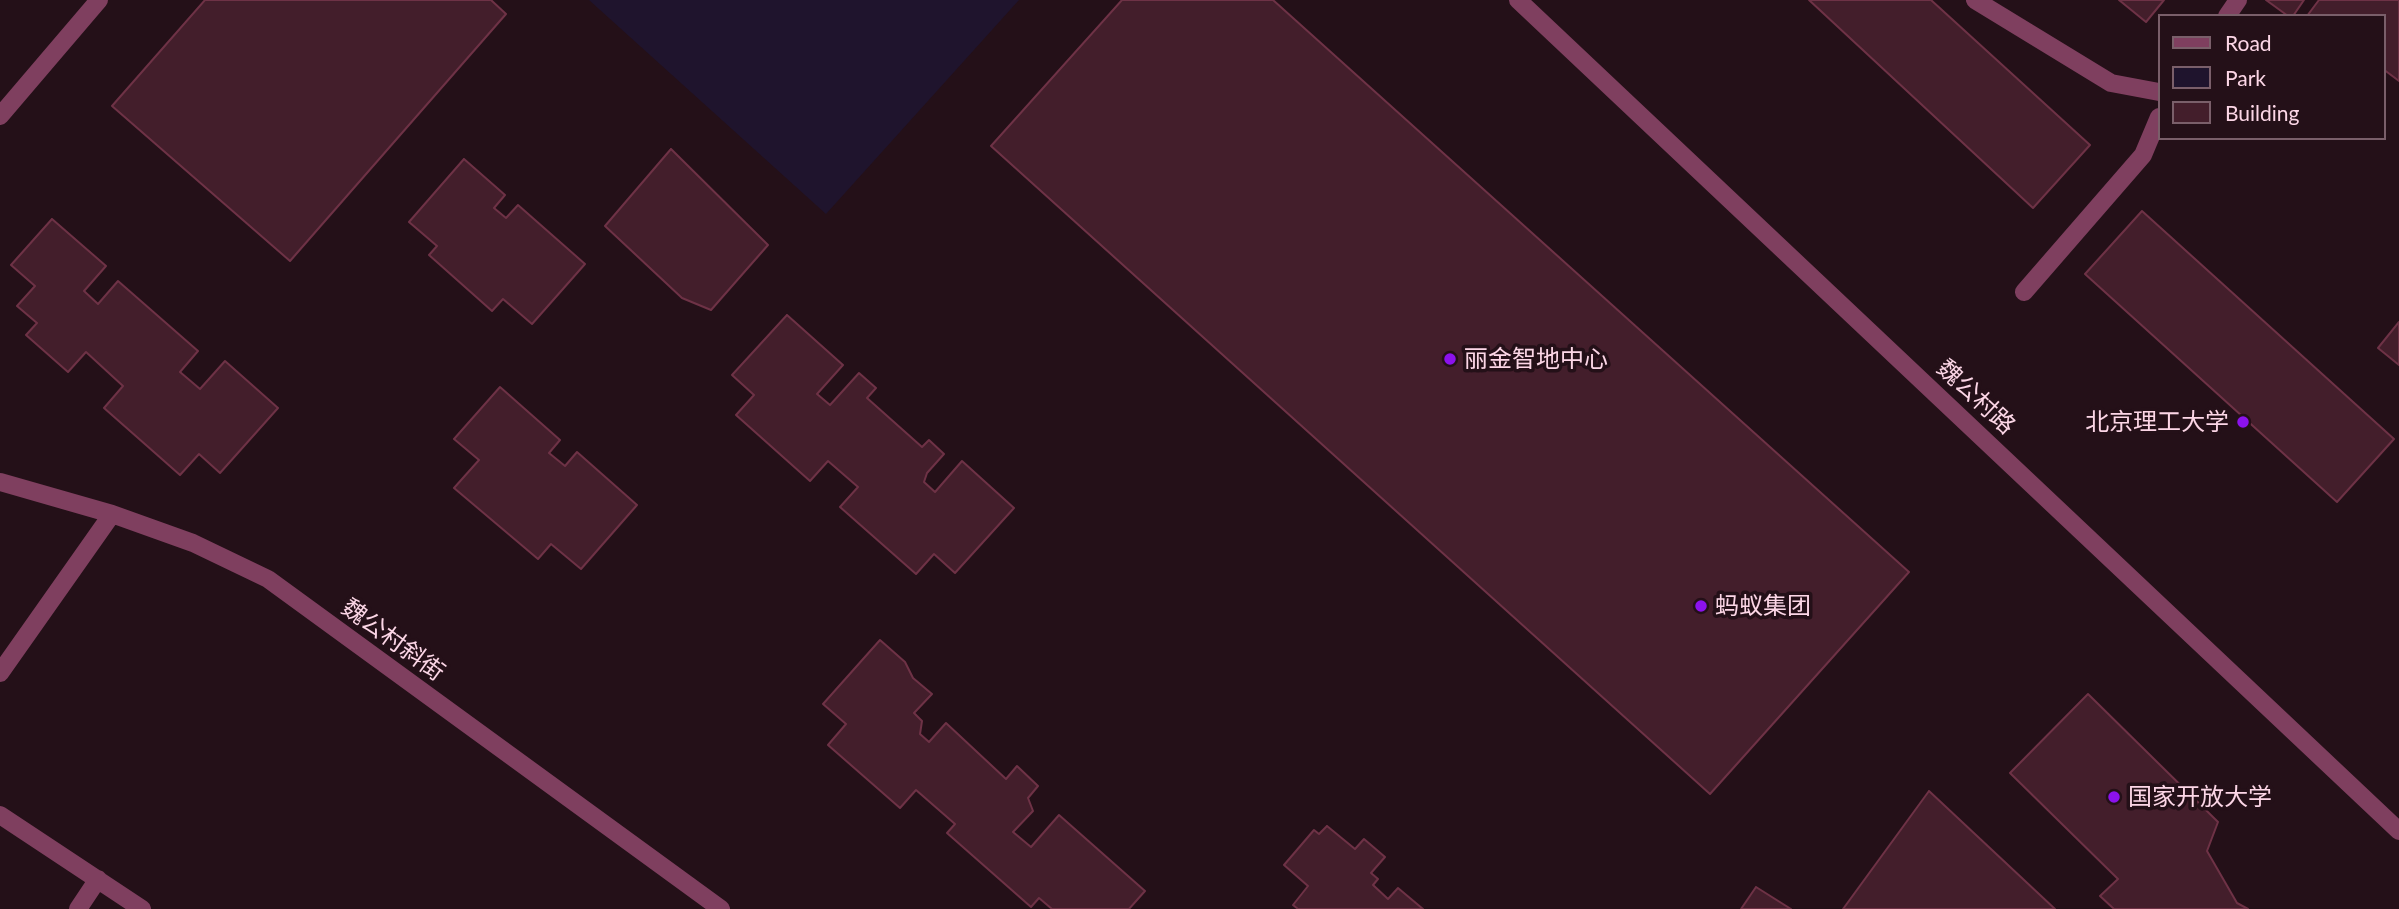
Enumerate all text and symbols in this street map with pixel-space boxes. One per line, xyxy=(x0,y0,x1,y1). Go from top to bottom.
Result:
legend xyxy=(2158,14,2385,140)
text: Road xyxy=(2225,30,2272,55)
text: Park xyxy=(2225,65,2266,90)
text: Building xyxy=(2225,100,2300,125)
place label: 丽金智地中心 xyxy=(1464,345,1608,373)
marker: 丽金智地中心 xyxy=(1442,351,1458,367)
street label: 魏公村路 xyxy=(1931,354,2021,440)
place label: 北京理工大学 xyxy=(2085,408,2229,436)
marker: 北京理工大学 xyxy=(2235,414,2251,430)
place label: 蚂蚁集团 xyxy=(1715,592,1811,620)
street label: 魏公村斜街 xyxy=(336,593,450,687)
marker: 蚂蚁集团 xyxy=(1693,598,1709,614)
place label: 国家开放大学 xyxy=(2128,783,2272,811)
marker: 国家开放大学 xyxy=(2106,789,2122,805)

